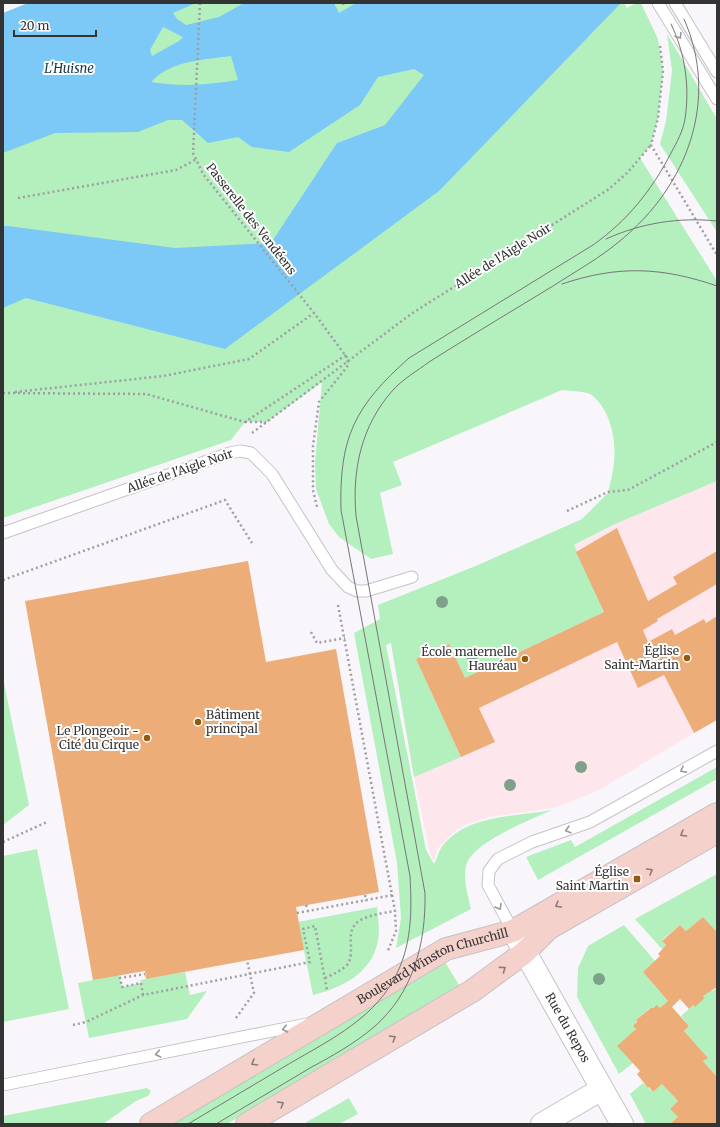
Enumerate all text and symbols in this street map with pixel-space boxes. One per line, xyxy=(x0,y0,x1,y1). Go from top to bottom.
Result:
scale bar xyxy=(14,12,96,38)
text: 20 m xyxy=(20,18,49,33)
one-way arrow xyxy=(674,32,681,39)
water label: L'Huisne xyxy=(44,60,94,77)
street label: Passerelle des Vendéens xyxy=(203,160,300,278)
street label: Allée de l'Aigle Noir xyxy=(451,219,554,292)
street label: Allée de l'Aigle Noir xyxy=(124,445,235,496)
place label: Église Saint-Martin xyxy=(604,643,679,672)
place label: École maternelle Hauréau xyxy=(421,644,517,673)
marker: Église Saint-Martin xyxy=(682,653,692,663)
marker: École maternelle Hauréau xyxy=(520,654,530,664)
place label: Bâtiment principal xyxy=(206,707,260,736)
marker: Bâtiment principal xyxy=(193,717,203,727)
place label: Le Plongeoir - Cité du Cirque xyxy=(57,723,139,752)
marker: Le Plongeoir - Cité du Cirque xyxy=(142,733,152,743)
one-way arrow xyxy=(680,765,687,772)
one-way arrow xyxy=(565,825,572,834)
one-way arrow xyxy=(680,829,687,836)
place label: Église Saint Martin xyxy=(556,864,629,893)
one-way arrow xyxy=(646,869,653,876)
marker: Église Saint Martin xyxy=(632,874,642,884)
one-way arrow xyxy=(555,901,562,908)
one-way arrow xyxy=(495,902,502,910)
street label: Boulevard Winston Churchill xyxy=(354,925,510,1007)
one-way arrow xyxy=(498,967,505,974)
street label: Rue du Repos xyxy=(542,990,594,1065)
one-way arrow xyxy=(282,1024,289,1032)
one-way arrow xyxy=(389,1036,396,1043)
one-way arrow xyxy=(155,1050,161,1058)
one-way arrow xyxy=(251,1058,258,1065)
one-way arrow xyxy=(277,1102,284,1109)

